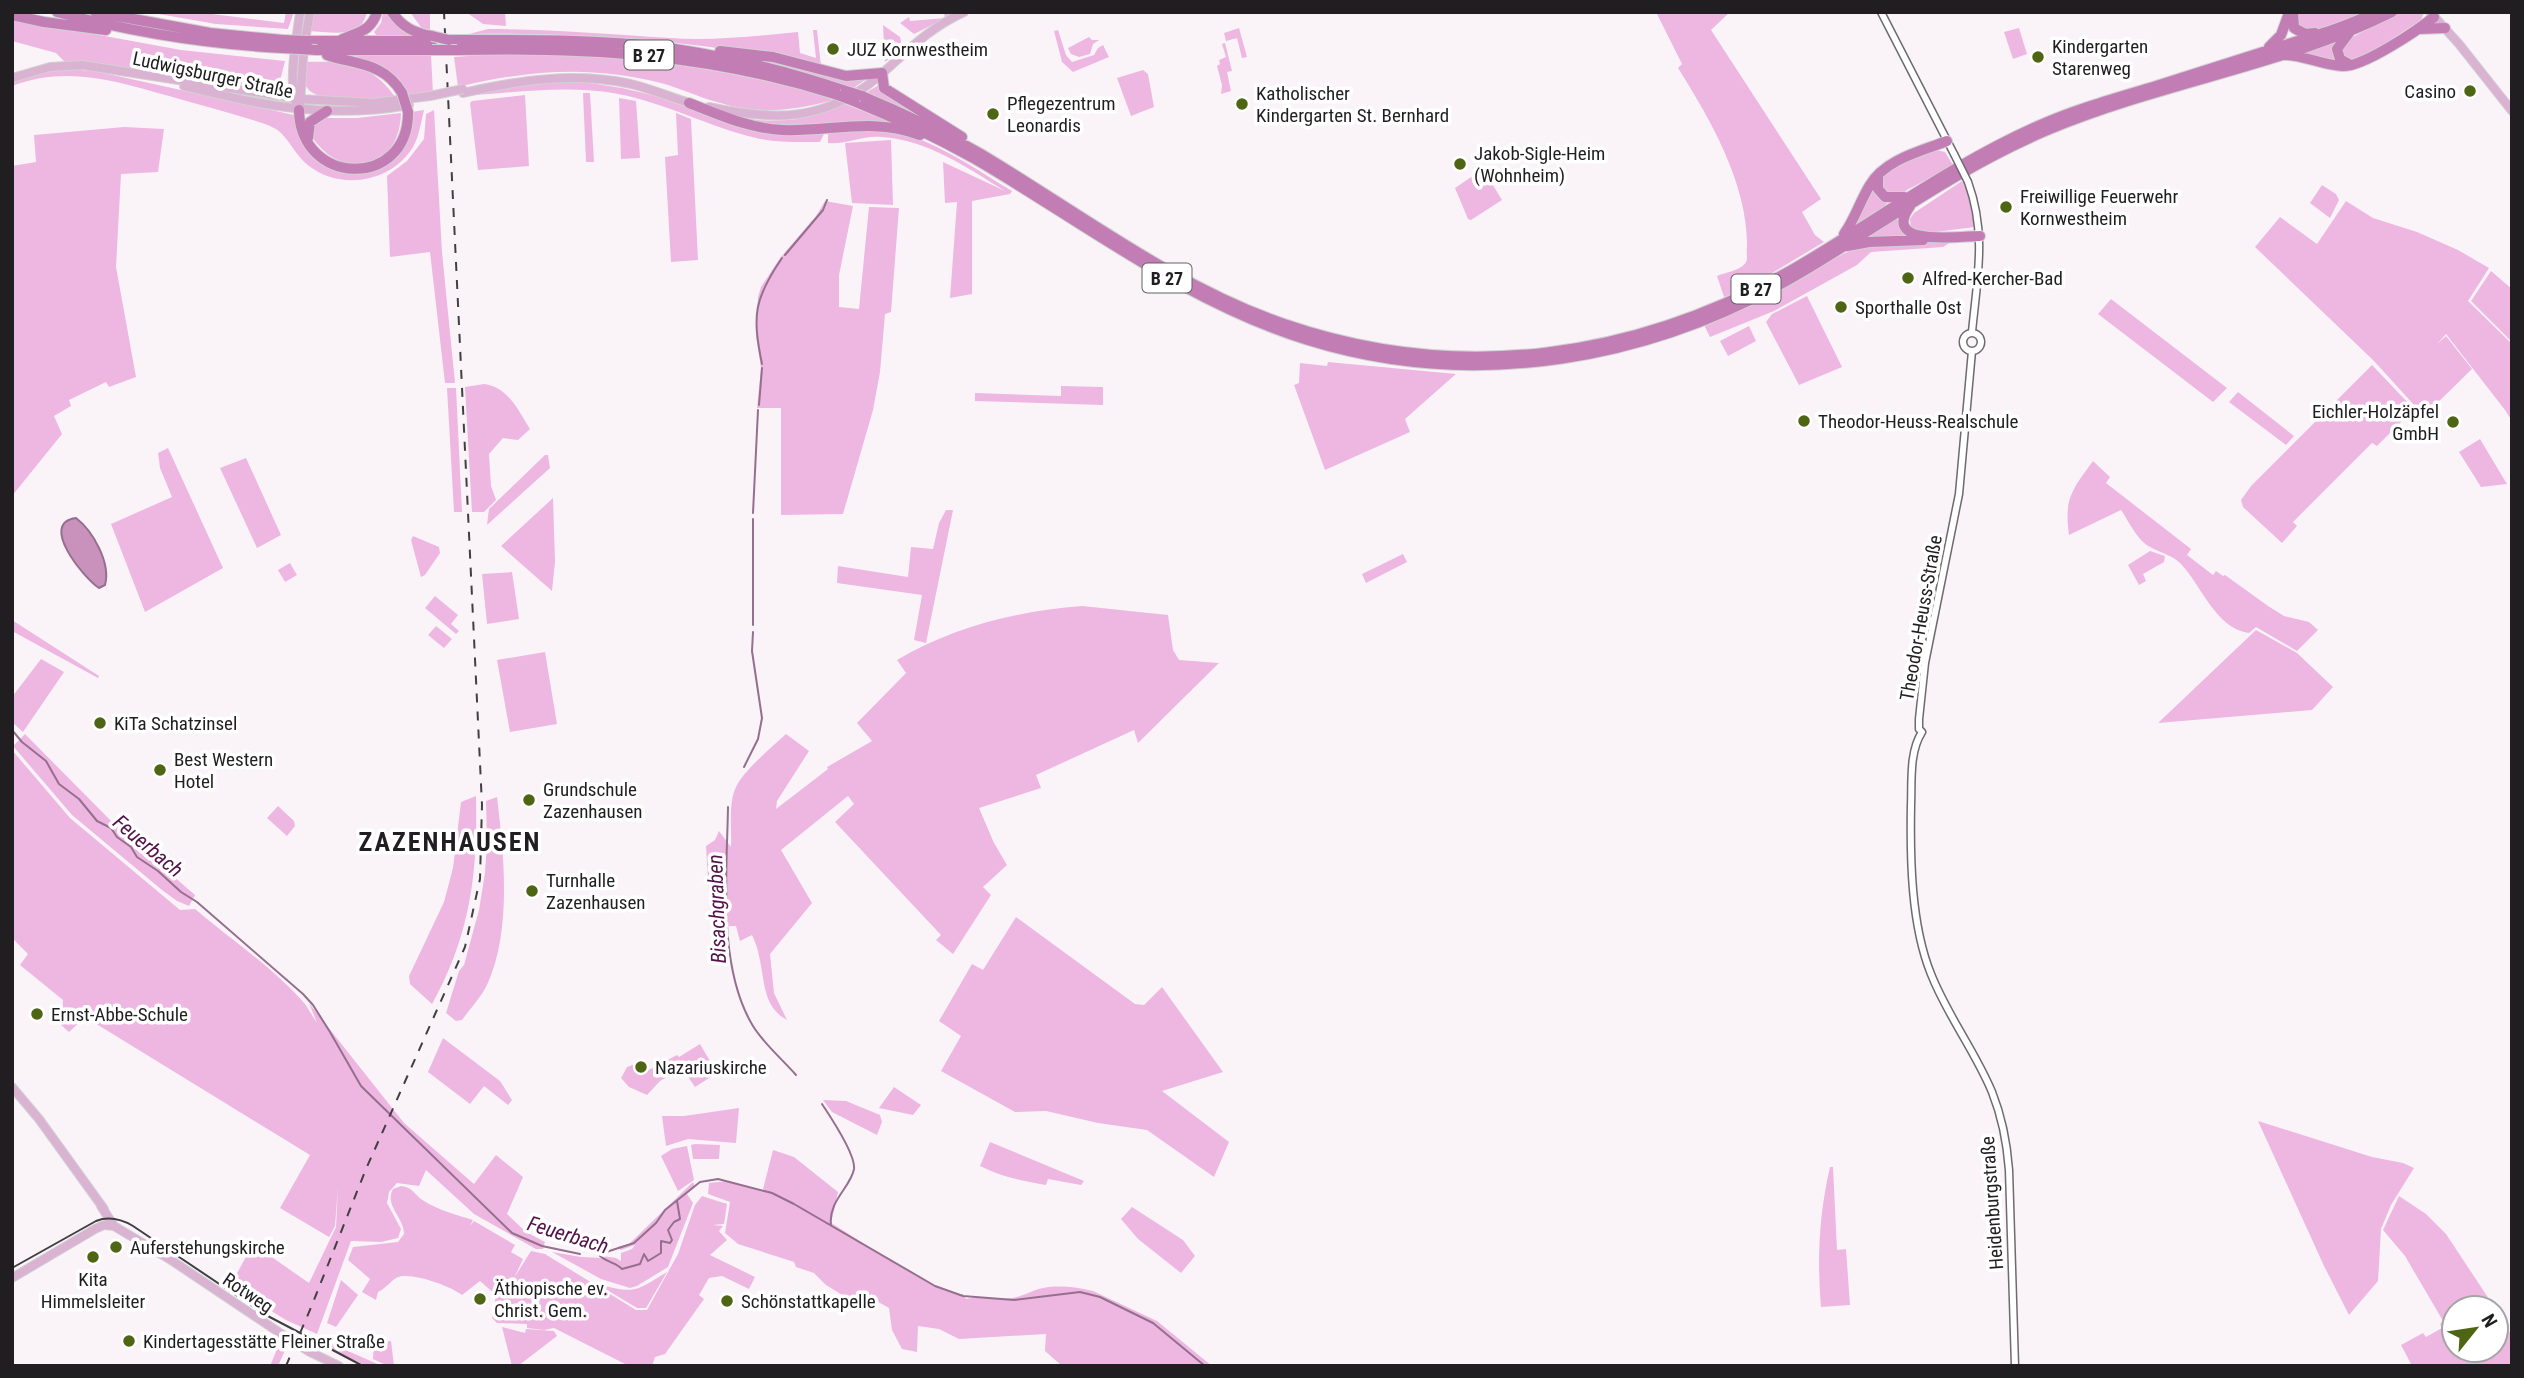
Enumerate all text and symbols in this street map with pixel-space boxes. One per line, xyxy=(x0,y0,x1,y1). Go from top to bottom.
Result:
place label: Kindergarten Starenweg xyxy=(2052,35,2148,80)
place label: JUZ Kornwestheim xyxy=(847,38,988,61)
road number: B 27 xyxy=(624,40,674,70)
marker: JUZ Kornwestheim xyxy=(825,41,841,57)
street label: Ludwigsburger Straße xyxy=(131,47,295,103)
marker: Kindergarten Starenweg xyxy=(2030,49,2046,65)
place label: Casino xyxy=(2404,80,2456,103)
place label: Katholischer Kindergarten St. Bernhard xyxy=(1256,82,1449,127)
marker: Casino xyxy=(2462,83,2478,99)
place label: Pflegezentrum Leonardis xyxy=(1007,92,1116,137)
marker: Katholischer Kindergarten St. Bernhard xyxy=(1234,96,1250,112)
marker: Pflegezentrum Leonardis xyxy=(985,106,1001,122)
place label: Jakob-Sigle-Heim (Wohnheim) xyxy=(1474,142,1605,187)
marker: Jakob-Sigle-Heim (Wohnheim) xyxy=(1452,156,1468,172)
place label: Freiwillige Feuerwehr Kornwestheim xyxy=(2020,185,2179,230)
marker: Freiwillige Feuerwehr Kornwestheim xyxy=(1998,199,2014,215)
road number: B 27 xyxy=(1142,264,1192,292)
place label: Alfred-Kercher-Bad xyxy=(1922,267,2063,290)
marker: Alfred-Kercher-Bad xyxy=(1900,270,1916,286)
road number: B 27 xyxy=(1732,274,1780,304)
place label: Sporthalle Ost xyxy=(1855,296,1962,319)
marker: Sporthalle Ost xyxy=(1833,299,1849,315)
place label: Eichler-Holzäpfel GmbH xyxy=(2312,400,2439,445)
place label: Theodor-Heuss-Realschule xyxy=(1818,410,2019,433)
marker: Theodor-Heuss-Realschule xyxy=(1796,413,1812,429)
marker: Eichler-Holzäpfel GmbH xyxy=(2445,414,2461,430)
street label: Theodor-Heuss-Straße xyxy=(1895,533,1947,703)
place label: KiTa Schatzinsel xyxy=(114,712,237,735)
marker: KiTa Schatzinsel xyxy=(92,715,108,731)
place label: Best Western Hotel xyxy=(174,748,273,793)
marker: Best Western Hotel xyxy=(152,762,168,778)
place label: Grundschule Zazenhausen xyxy=(543,778,643,823)
marker: Grundschule Zazenhausen xyxy=(521,792,537,808)
water label: Feuerbach xyxy=(108,810,188,882)
district label: ZAZENHAUSEN xyxy=(359,827,542,857)
water label: Bisachgraben xyxy=(703,854,731,964)
place label: Turnhalle Zazenhausen xyxy=(546,869,646,914)
marker: Turnhalle Zazenhausen xyxy=(524,883,540,899)
place label: Ernst-Abbe-Schule xyxy=(51,1003,188,1026)
marker: Ernst-Abbe-Schule xyxy=(29,1006,45,1022)
place label: Nazariuskirche xyxy=(655,1056,767,1079)
marker: Nazariuskirche xyxy=(633,1059,649,1075)
street label: Heidenburgstraße xyxy=(1976,1135,2008,1271)
water label: Feuerbach xyxy=(524,1211,612,1259)
place label: Auferstehungskirche xyxy=(130,1236,285,1259)
marker: Auferstehungskirche xyxy=(108,1239,124,1255)
marker: Kita Himmelsleiter xyxy=(85,1249,101,1265)
place label: Kita Himmelsleiter xyxy=(41,1268,146,1313)
street label: Rotweg xyxy=(218,1268,278,1318)
place label: Äthiopische ev. Christ. Gem. xyxy=(494,1277,608,1322)
place label: Schönstattkapelle xyxy=(741,1290,876,1313)
marker: Äthiopische ev. Christ. Gem. xyxy=(472,1291,488,1307)
marker: Schönstattkapelle xyxy=(719,1293,735,1309)
north arrow xyxy=(2440,1294,2510,1364)
text: N xyxy=(2476,1310,2502,1332)
place label: Kindertagesstätte Fleiner Straße xyxy=(143,1330,385,1353)
marker: Kindertagesstätte Fleiner Straße xyxy=(121,1333,137,1349)

